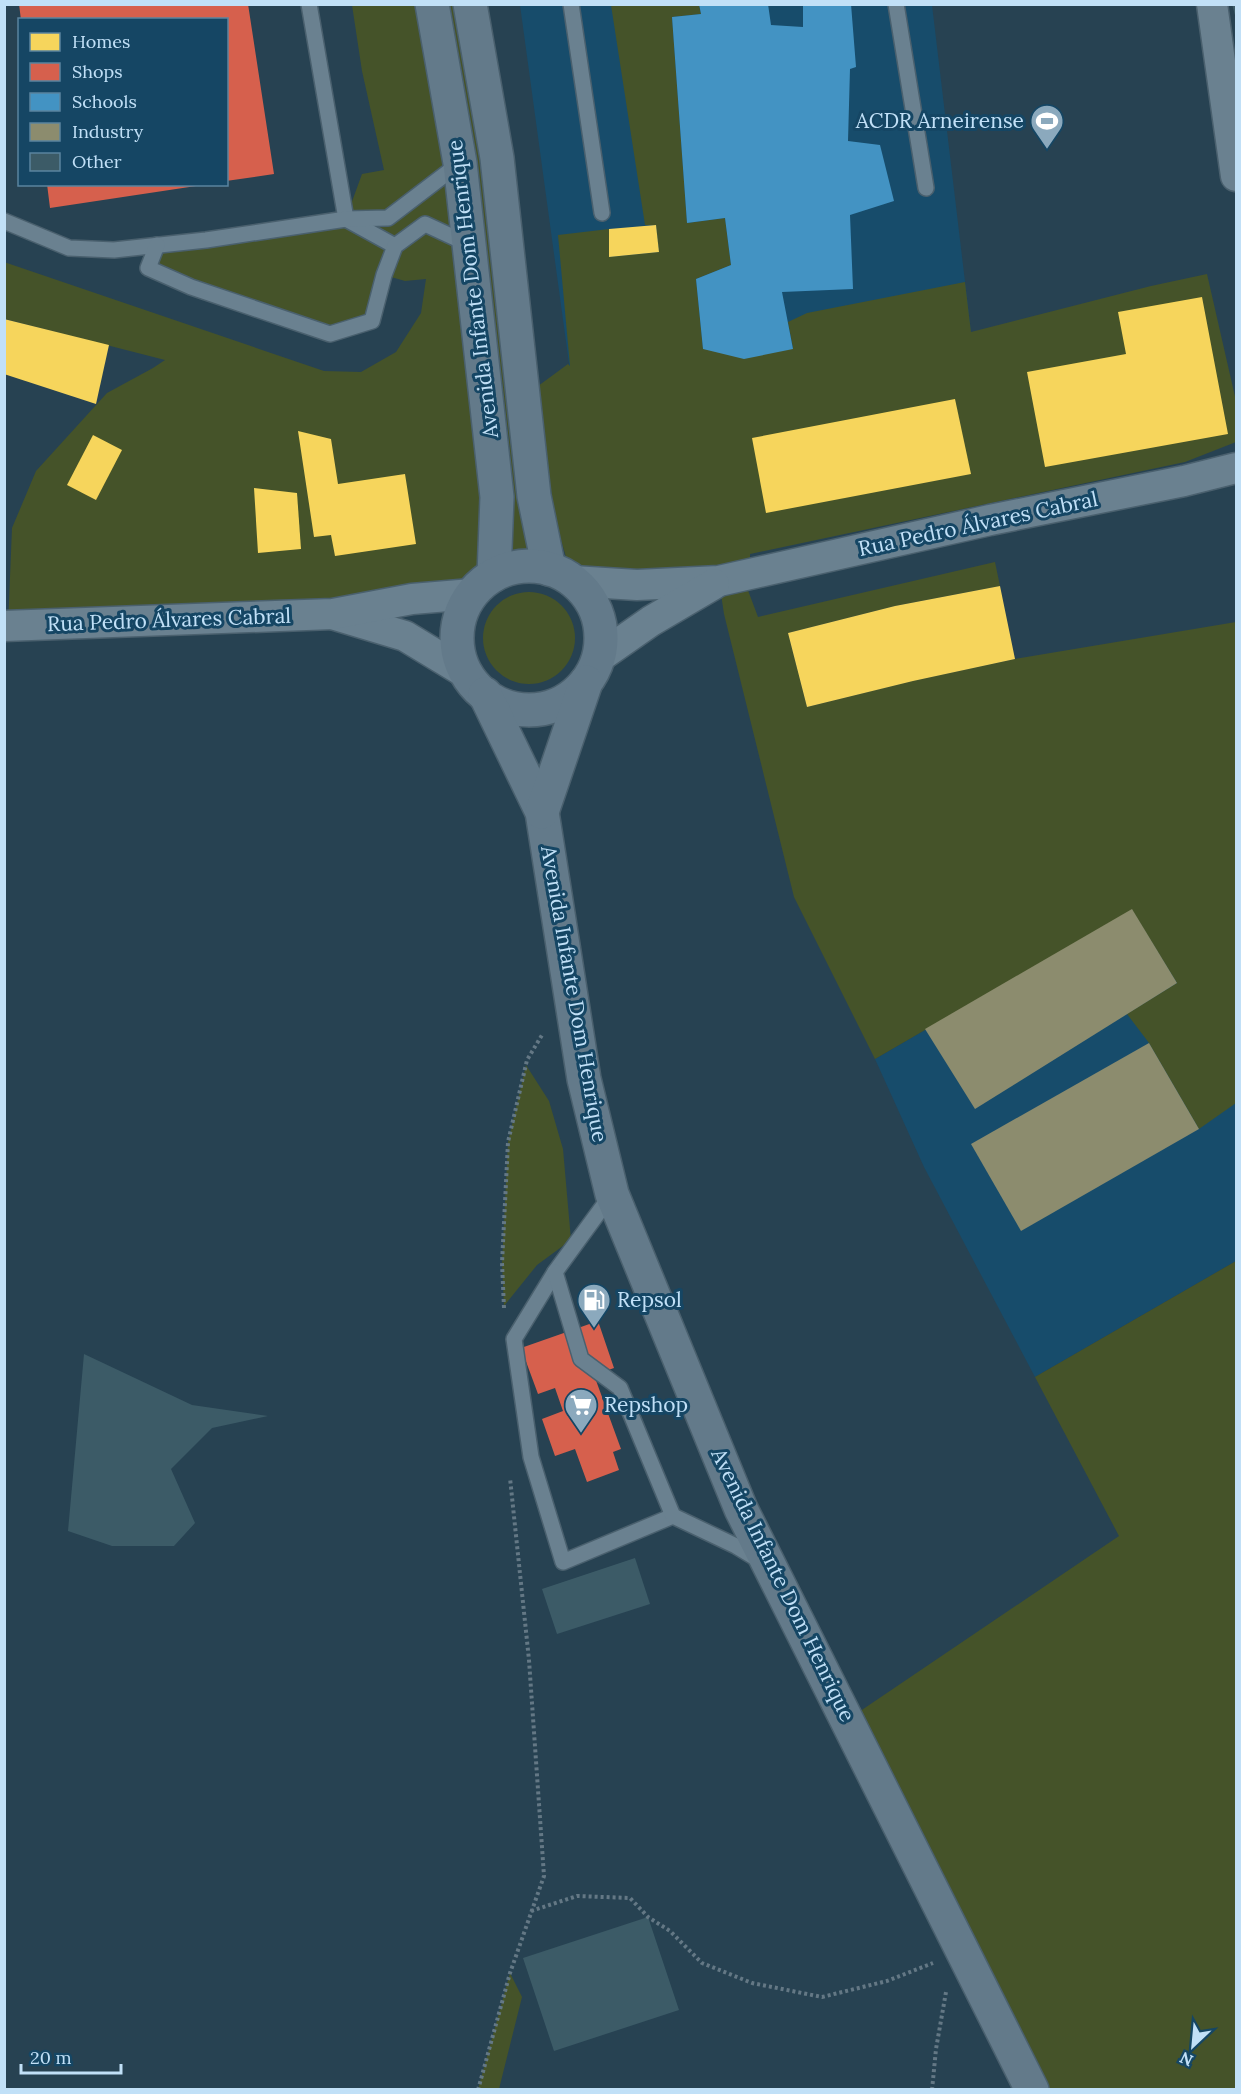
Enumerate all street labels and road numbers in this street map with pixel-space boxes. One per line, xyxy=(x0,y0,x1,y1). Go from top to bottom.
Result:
street label: Avenida Infante Dom Henrique xyxy=(441,138,504,441)
street label: Rua Pedro Álvares Cabral xyxy=(856,485,1100,562)
street label: Rua Pedro Álvares Cabral xyxy=(47,602,291,637)
street label: Avenida Infante Dom Henrique xyxy=(535,843,614,1144)
street label: Avenida Infante Dom Henrique xyxy=(705,1443,861,1726)

